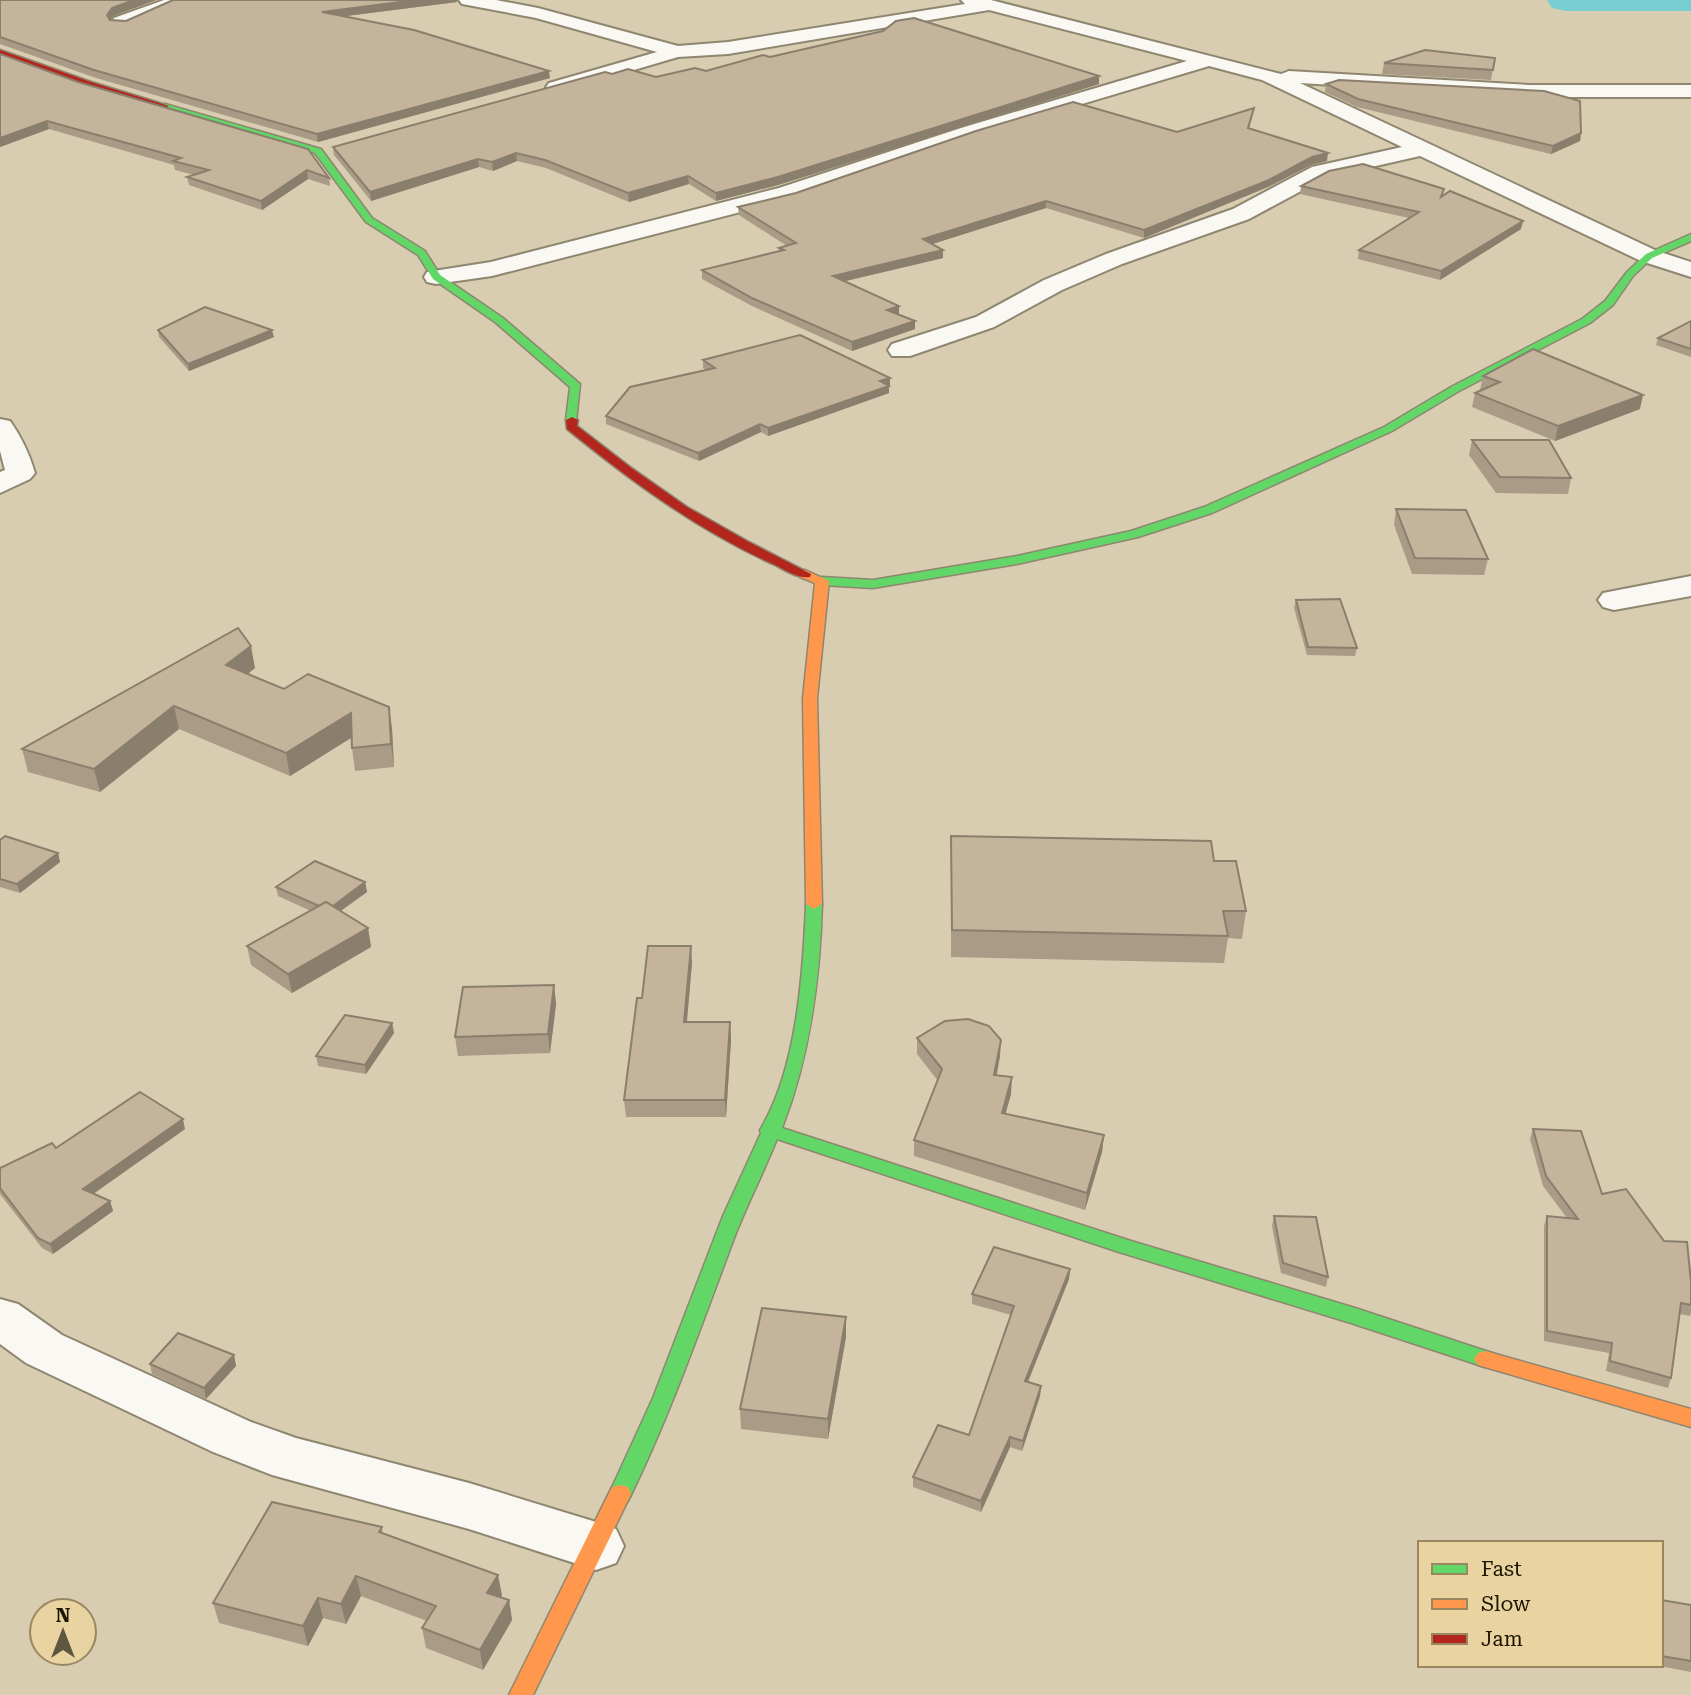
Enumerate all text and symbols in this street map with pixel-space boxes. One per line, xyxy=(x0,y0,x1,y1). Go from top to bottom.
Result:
legend xyxy=(1418,1541,1663,1667)
text: Fast xyxy=(1481,1557,1522,1581)
text: Slow xyxy=(1481,1592,1531,1616)
north arrow xyxy=(28,1597,98,1667)
text: N xyxy=(56,1604,71,1627)
text: Jam xyxy=(1481,1627,1523,1651)

